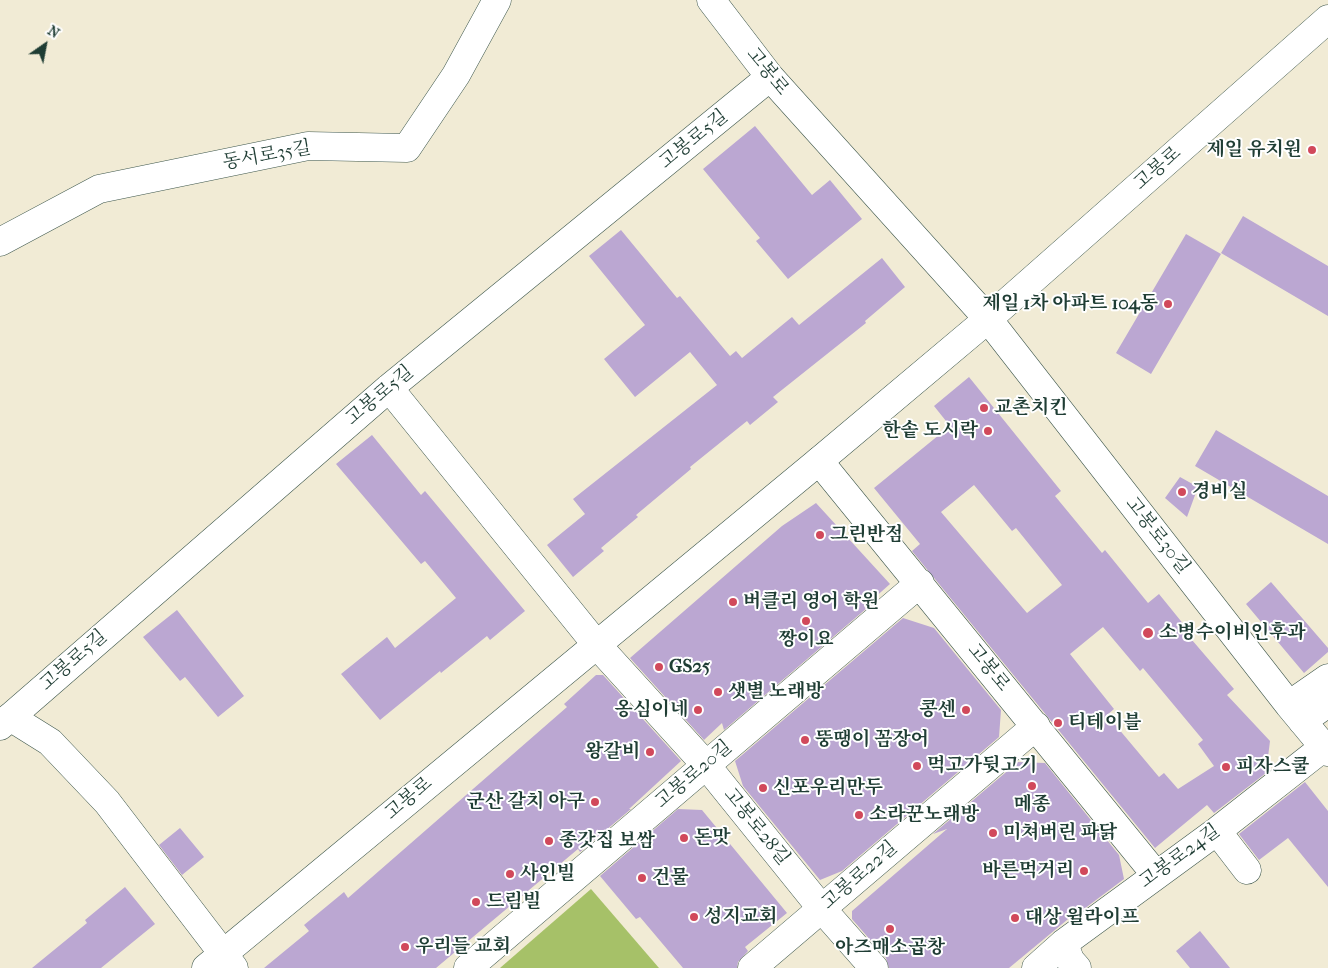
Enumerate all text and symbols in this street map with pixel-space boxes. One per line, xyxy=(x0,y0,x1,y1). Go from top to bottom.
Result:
north arrow xyxy=(20,20,70,70)
text: N xyxy=(44,22,63,42)
street label: 고봉로 xyxy=(741,43,793,101)
street label: 고봉로5길 xyxy=(655,105,733,175)
street label: 동서로35길 xyxy=(221,137,313,175)
place label: 제일 유치원 xyxy=(1206,139,1302,161)
street label: 고봉로 xyxy=(1130,142,1186,196)
marker: 제일 유치원 xyxy=(1306,144,1318,156)
place label: 제일 1차 아파트 104동 xyxy=(982,293,1158,315)
marker: 제일 1차 아파트 104동 xyxy=(1162,298,1174,310)
street label: 고봉로5길 xyxy=(341,361,419,431)
place label: 교촌치킨 xyxy=(994,397,1067,419)
marker: 교촌치킨 xyxy=(978,402,990,414)
place label: 한솥 도시락 xyxy=(882,420,978,442)
marker: 한솥 도시락 xyxy=(982,425,994,437)
place label: 경비실 xyxy=(1192,481,1247,503)
marker: 경비실 xyxy=(1176,486,1188,498)
street label: 고봉로30길 xyxy=(1120,493,1194,579)
place label: 그린반점 xyxy=(830,524,903,546)
marker: 그린반점 xyxy=(814,529,826,541)
place label: 버클리 영어 학원 xyxy=(743,591,880,613)
marker: 버클리 영어 학원 xyxy=(727,596,739,608)
marker: 짱이요 xyxy=(800,615,812,627)
place label: 소병수이비인후과 xyxy=(1159,622,1306,644)
street label: 고봉로5길 xyxy=(36,626,112,696)
marker: 소병수이비인후과 xyxy=(1141,626,1155,640)
place label: 짱이요 xyxy=(778,629,834,651)
street label: 고봉로 xyxy=(962,639,1014,697)
place label: GS25 xyxy=(669,656,710,678)
marker: GS25 xyxy=(653,661,665,673)
place label: 샛별 노래방 xyxy=(728,681,824,703)
marker: 샛별 노래방 xyxy=(712,686,724,698)
place label: 옹심이네 xyxy=(615,699,688,721)
place label: 콩센 xyxy=(919,699,956,721)
marker: 옹심이네 xyxy=(692,704,704,716)
marker: 콩센 xyxy=(960,704,972,716)
place label: 티테이블 xyxy=(1068,712,1141,734)
marker: 티테이블 xyxy=(1052,717,1064,729)
place label: 뚱땡이 꼼장어 xyxy=(815,729,929,751)
marker: 뚱땡이 꼼장어 xyxy=(799,734,811,746)
street label: 고봉로20길 xyxy=(651,736,737,814)
place label: 왕갈비 xyxy=(585,741,640,763)
marker: 왕갈비 xyxy=(644,746,656,758)
place label: 먹고가뒷고기 xyxy=(927,755,1037,777)
place label: 피자스쿨 xyxy=(1236,756,1309,778)
marker: 먹고가뒷고기 xyxy=(911,760,923,772)
marker: 피자스쿨 xyxy=(1220,761,1232,773)
street label: 고봉로 xyxy=(381,773,437,825)
place label: 신포우리만두 xyxy=(773,777,883,799)
marker: 메종 xyxy=(1026,780,1038,792)
marker: 신포우리만두 xyxy=(757,782,769,794)
street label: 고봉로28길 xyxy=(718,784,794,870)
place label: 군산 갈치 아구 xyxy=(467,791,585,813)
place label: 메종 xyxy=(1014,794,1050,816)
marker: 군산 갈치 아구 xyxy=(589,796,601,808)
place label: 소라꾼노래방 xyxy=(869,804,979,826)
marker: 소라꾼노래방 xyxy=(853,809,865,821)
street label: 고봉로24길 xyxy=(1135,820,1225,894)
place label: 미쳐버린 파닭 xyxy=(1003,822,1117,844)
place label: 돈맛 xyxy=(694,827,731,849)
marker: 미쳐버린 파닭 xyxy=(987,827,999,839)
place label: 종갓집 보쌈 xyxy=(559,830,655,852)
marker: 돈맛 xyxy=(678,832,690,844)
marker: 종갓집 보쌈 xyxy=(543,835,555,847)
street label: 고봉로22길 xyxy=(817,837,903,915)
place label: 바른먹거리 xyxy=(982,860,1074,882)
place label: 사인빌 xyxy=(520,863,575,885)
marker: 바른먹거리 xyxy=(1078,865,1090,877)
place label: 건물 xyxy=(652,867,689,889)
marker: 사인빌 xyxy=(504,868,516,880)
marker: 건물 xyxy=(636,872,648,884)
place label: 드림빌 xyxy=(486,891,541,913)
marker: 드림빌 xyxy=(470,896,482,908)
place label: 성지교회 xyxy=(704,906,777,928)
place label: 대상 윌라이프 xyxy=(1025,907,1139,929)
marker: 성지교회 xyxy=(688,911,700,923)
marker: 대상 윌라이프 xyxy=(1009,912,1021,924)
marker: 아즈매소곱창 xyxy=(884,923,896,935)
place label: 우리들 교회 xyxy=(415,936,511,958)
place label: 아즈매소곱창 xyxy=(835,937,945,959)
marker: 우리들 교회 xyxy=(399,941,411,953)

